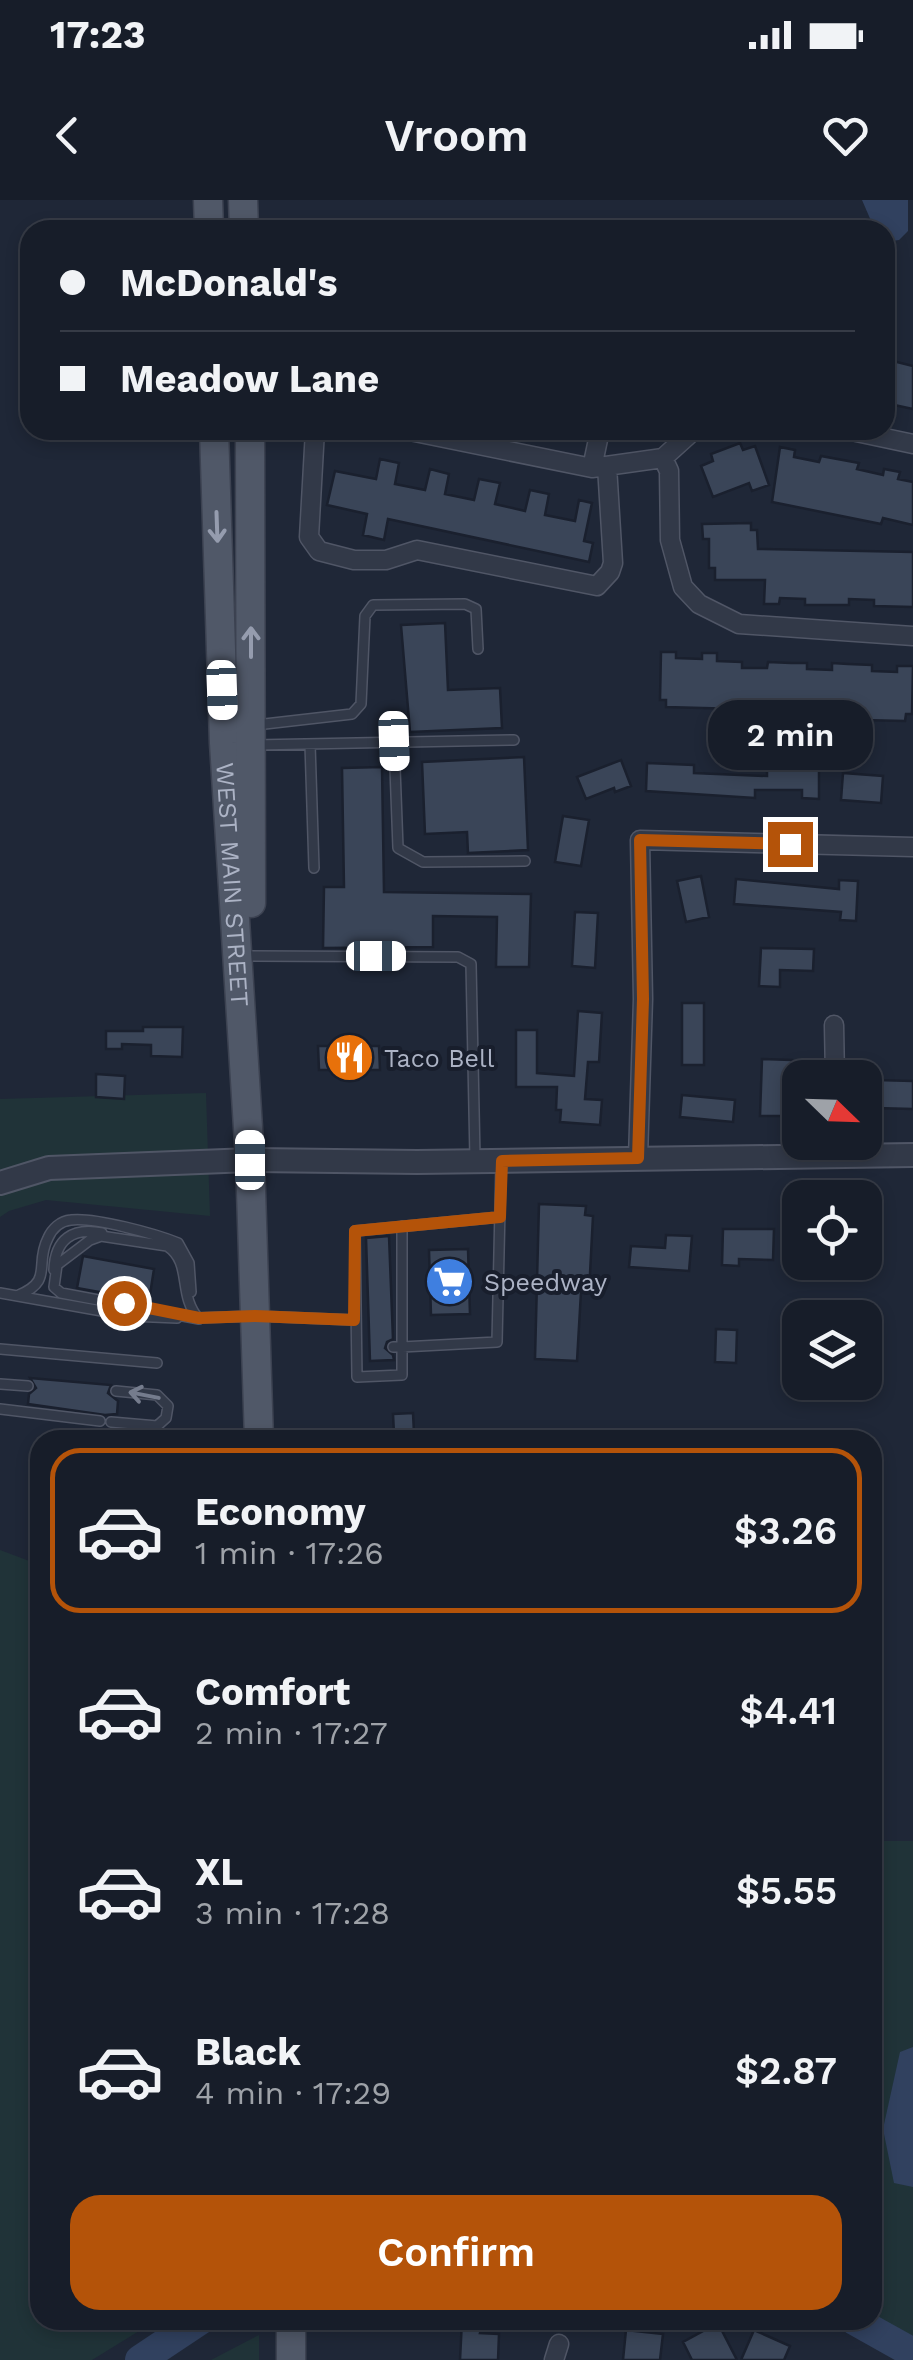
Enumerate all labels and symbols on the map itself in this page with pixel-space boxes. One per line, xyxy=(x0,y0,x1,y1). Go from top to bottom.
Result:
one-way arrow xyxy=(208,511,227,543)
one-way arrow xyxy=(242,627,260,660)
car xyxy=(206,659,238,721)
callout: 2 min xyxy=(708,699,872,769)
car xyxy=(378,710,410,772)
street label: WEST MAIN STREET xyxy=(210,762,254,1007)
route end xyxy=(768,822,813,867)
car xyxy=(346,941,406,971)
restaurant icon: Taco Bell xyxy=(323,1032,375,1084)
place label: Taco Bell xyxy=(384,1044,495,1073)
north arrow xyxy=(782,1060,882,1160)
car xyxy=(235,1130,265,1190)
supermarket icon: Speedway xyxy=(423,1256,475,1308)
place label: Speedway xyxy=(484,1268,607,1297)
route start xyxy=(102,1281,147,1326)
one-way arrow xyxy=(129,1385,161,1404)

